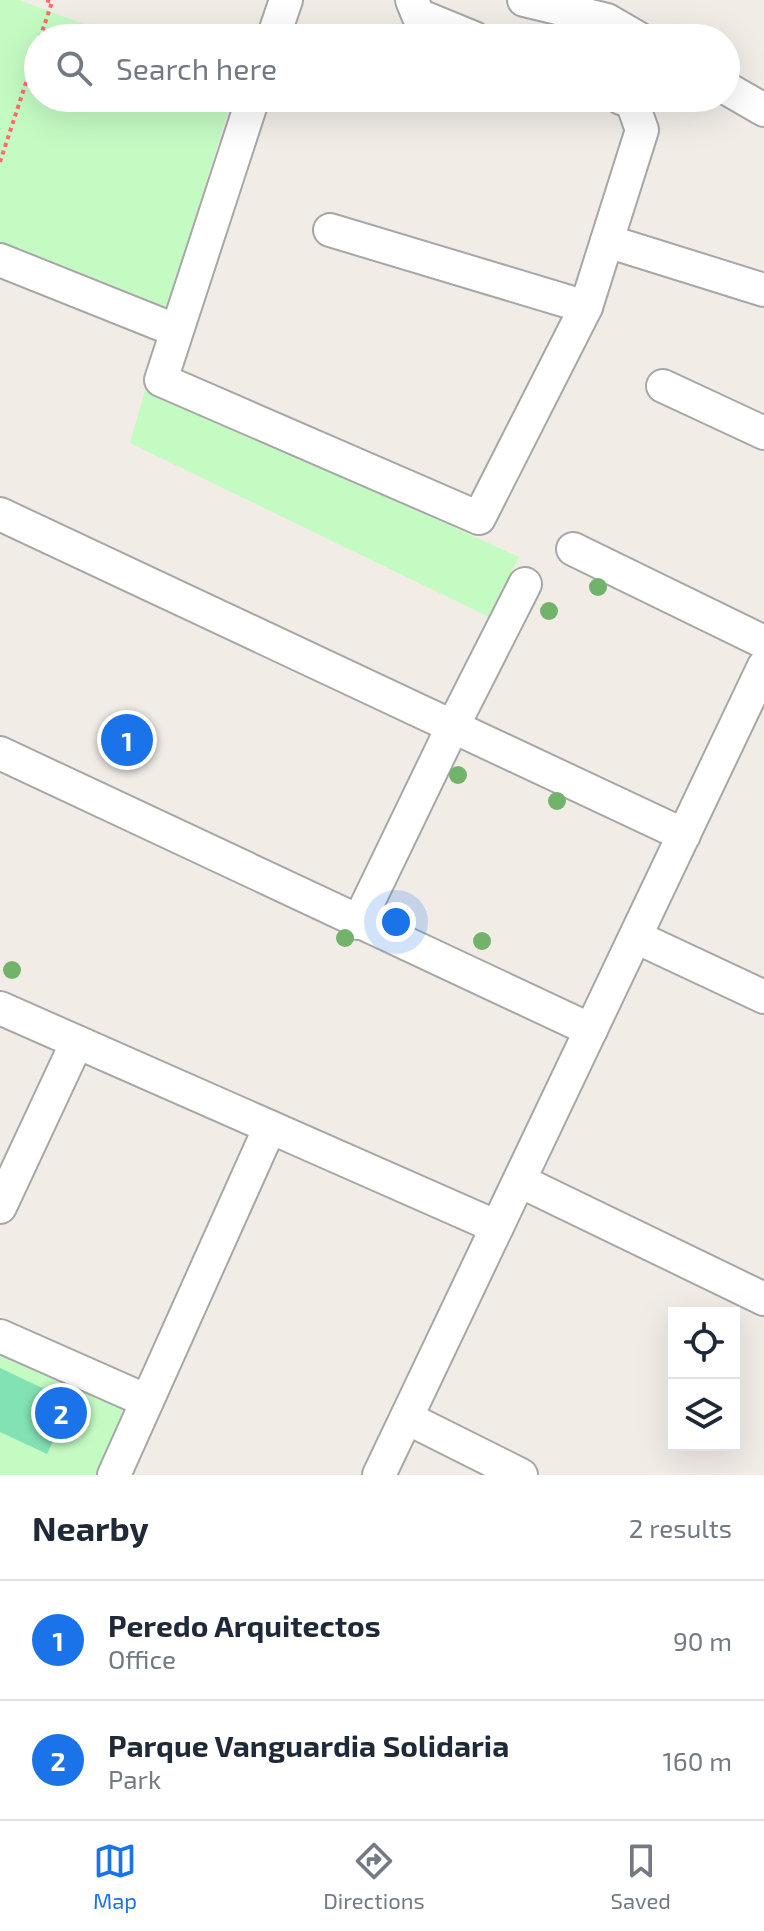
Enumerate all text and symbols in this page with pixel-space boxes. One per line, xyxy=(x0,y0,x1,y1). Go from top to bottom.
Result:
search box xyxy=(24,24,740,112)
icon: search xyxy=(52,46,96,90)
text: Search here xyxy=(116,50,277,86)
pin: 1 xyxy=(101,710,153,770)
your location xyxy=(376,902,416,942)
map controls xyxy=(668,1307,740,1451)
button: locate xyxy=(668,1307,740,1379)
button: layers xyxy=(668,1379,740,1451)
pin: 2 xyxy=(35,1383,87,1443)
text: Nearby xyxy=(32,1507,149,1548)
text: 2 results xyxy=(629,1512,732,1543)
text: Peredo Arquitectos xyxy=(108,1607,381,1643)
text: 1 xyxy=(52,1625,64,1656)
text: 90 m xyxy=(673,1625,732,1656)
text: Office xyxy=(108,1643,176,1674)
text: Parque Vanguardia Solidaria xyxy=(108,1727,509,1763)
text: 2 xyxy=(50,1745,66,1776)
text: 160 m xyxy=(663,1745,732,1776)
text: Park xyxy=(108,1763,161,1794)
tab: Map xyxy=(93,1839,137,1913)
tab: Directions xyxy=(323,1839,425,1913)
tab: Saved xyxy=(611,1839,671,1913)

